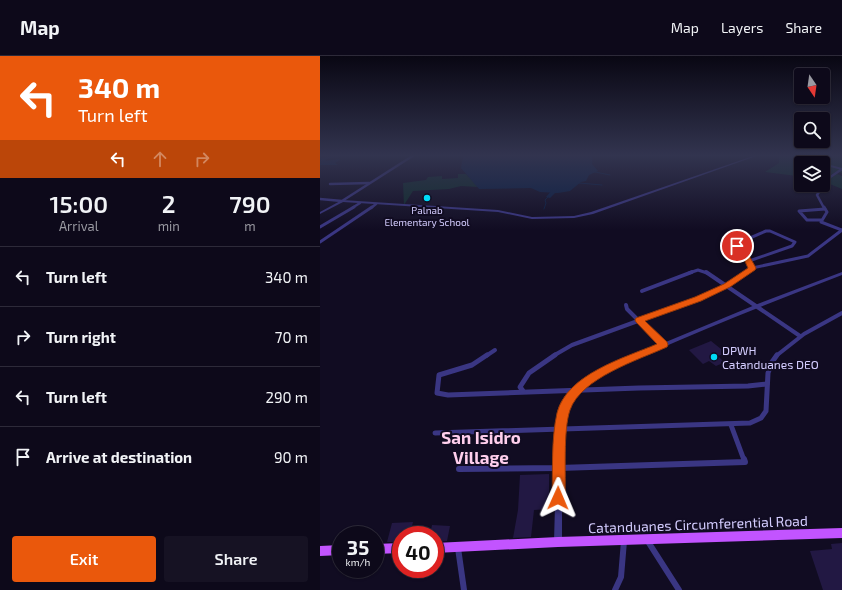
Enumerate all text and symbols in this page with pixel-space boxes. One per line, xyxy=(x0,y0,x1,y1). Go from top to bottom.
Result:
text: Map xyxy=(20,16,60,39)
text: Map xyxy=(671,19,699,36)
text: Layers xyxy=(721,19,763,36)
text: Share xyxy=(785,19,822,36)
north arrow xyxy=(794,68,830,104)
map controls xyxy=(794,68,830,192)
text: 340 m xyxy=(78,70,160,104)
icon: left xyxy=(12,72,64,124)
text: Turn left xyxy=(78,104,148,126)
button: search xyxy=(794,112,830,148)
icon: left xyxy=(107,148,129,170)
icon: ahead xyxy=(149,148,171,170)
icon: right xyxy=(191,148,213,170)
button: layers xyxy=(794,156,830,192)
text: 15:00 xyxy=(49,189,108,218)
text: 2 xyxy=(162,189,176,218)
text: 790 xyxy=(229,189,271,218)
marker: Palnab Elementary School xyxy=(422,193,432,203)
place label: Palnab Elementary School xyxy=(384,204,470,228)
text: Arrival xyxy=(59,218,99,234)
text: min xyxy=(158,218,180,234)
text: m xyxy=(244,218,256,234)
pin xyxy=(720,229,754,263)
icon: arrive xyxy=(726,235,748,257)
icon: left xyxy=(12,266,34,288)
text: Turn left xyxy=(46,268,107,286)
text: 340 m xyxy=(265,268,308,286)
icon: right xyxy=(12,326,34,348)
text: Turn right xyxy=(46,328,116,346)
text: 70 m xyxy=(275,328,308,346)
place label: DPWH Catanduanes DEO xyxy=(722,343,819,371)
marker: DPWH Catanduanes DEO xyxy=(709,352,719,362)
icon: left xyxy=(12,386,34,408)
text: Turn left xyxy=(46,388,107,406)
text: 290 m xyxy=(265,388,308,406)
district label: San Isidro Village xyxy=(441,427,521,467)
icon: arrive xyxy=(12,446,34,468)
text: Arrive at destination xyxy=(46,448,192,466)
text: 90 m xyxy=(274,448,308,466)
position arrow xyxy=(537,477,579,519)
street label: Catanduanes Circumferential Road xyxy=(588,512,808,536)
speed limit sign: 40 xyxy=(392,526,444,578)
text: 35 xyxy=(347,535,369,559)
button: Exit xyxy=(12,536,156,582)
button: Share xyxy=(164,536,308,582)
text: km/h xyxy=(346,556,370,568)

